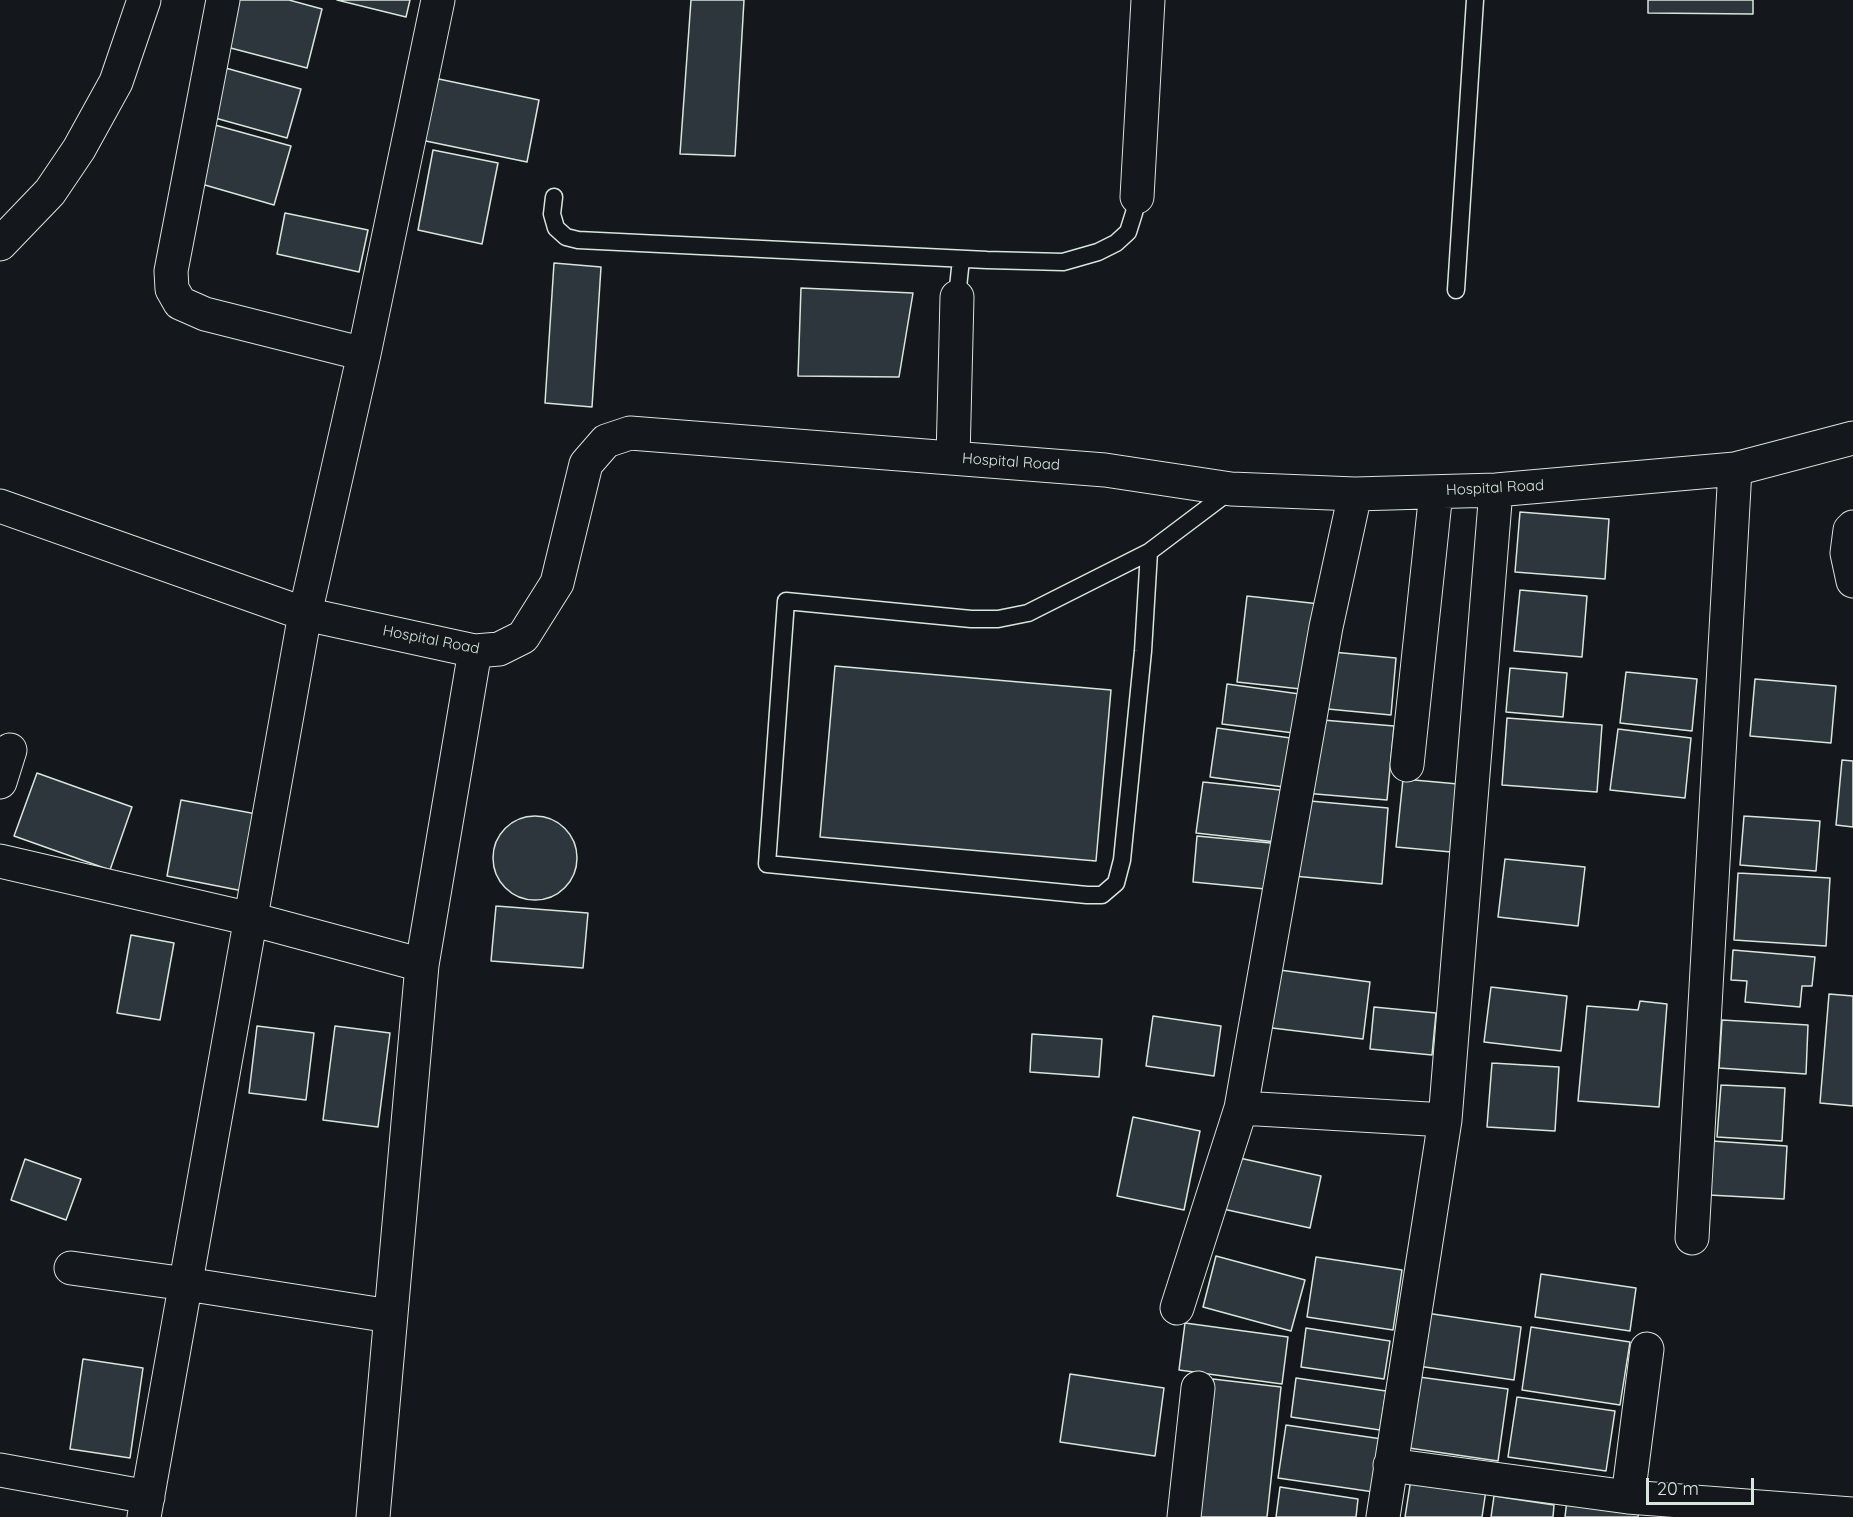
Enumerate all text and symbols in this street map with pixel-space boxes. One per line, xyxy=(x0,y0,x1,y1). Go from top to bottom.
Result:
street label: Hospital Road xyxy=(961,450,1061,474)
street label: Hospital Road xyxy=(1446,476,1544,500)
street label: Hospital Road xyxy=(381,622,481,658)
scale bar xyxy=(1649,1466,1757,1504)
text: 20 m xyxy=(1657,1477,1699,1500)

